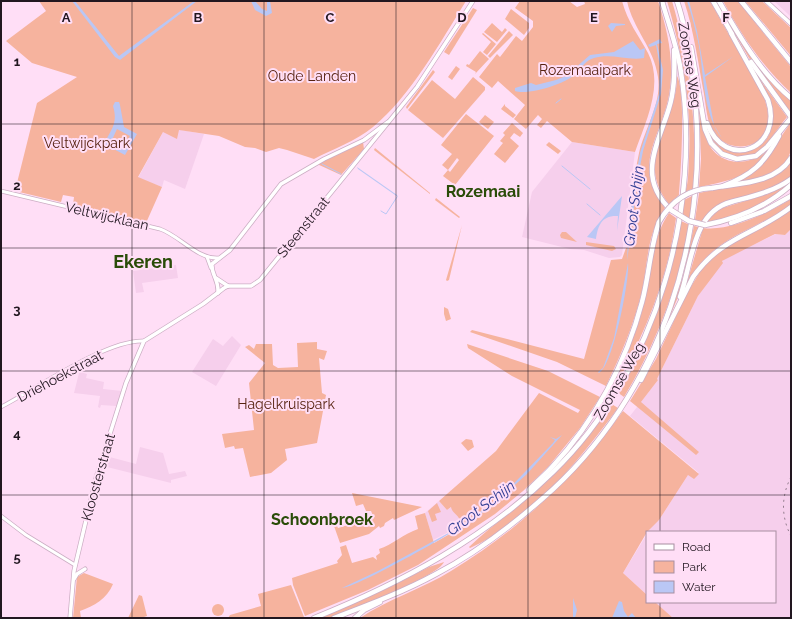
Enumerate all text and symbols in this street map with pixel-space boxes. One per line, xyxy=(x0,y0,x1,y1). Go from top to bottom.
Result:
text: A xyxy=(62,10,71,25)
text: B xyxy=(194,10,203,25)
text: C xyxy=(326,10,335,25)
text: D xyxy=(457,10,467,25)
text: E xyxy=(590,10,598,25)
text: F xyxy=(722,10,730,25)
street label: Zoomse Weg xyxy=(675,21,705,109)
text: 1 xyxy=(14,54,21,69)
park label: Rozemaaipark xyxy=(539,62,631,78)
park label: Oude Landen xyxy=(268,68,356,84)
park label: Veltwijckpark xyxy=(44,135,131,151)
water label: Groot Schijn xyxy=(620,165,648,247)
text: 2 xyxy=(13,178,21,193)
district label: Rozemaai xyxy=(446,182,520,201)
street label: Steenstraat xyxy=(274,193,333,261)
street label: Veltwijcklaan xyxy=(64,199,150,233)
district label: Ekeren xyxy=(113,251,173,272)
text: 3 xyxy=(13,302,21,317)
street label: Zoomse Weg xyxy=(590,339,648,423)
street label: Driehoekstraat xyxy=(14,347,106,405)
park label: Hagelkruispark xyxy=(237,396,335,412)
text: 4 xyxy=(13,426,21,441)
street label: Kloosterstraat xyxy=(78,431,118,523)
water label: Groot Schijn xyxy=(443,477,519,539)
district label: Schoonbroek xyxy=(271,510,373,529)
legend xyxy=(646,531,776,603)
text: Road xyxy=(682,540,711,554)
text: 5 xyxy=(13,550,21,565)
text: Park xyxy=(682,560,707,574)
text: Water xyxy=(682,580,716,594)

